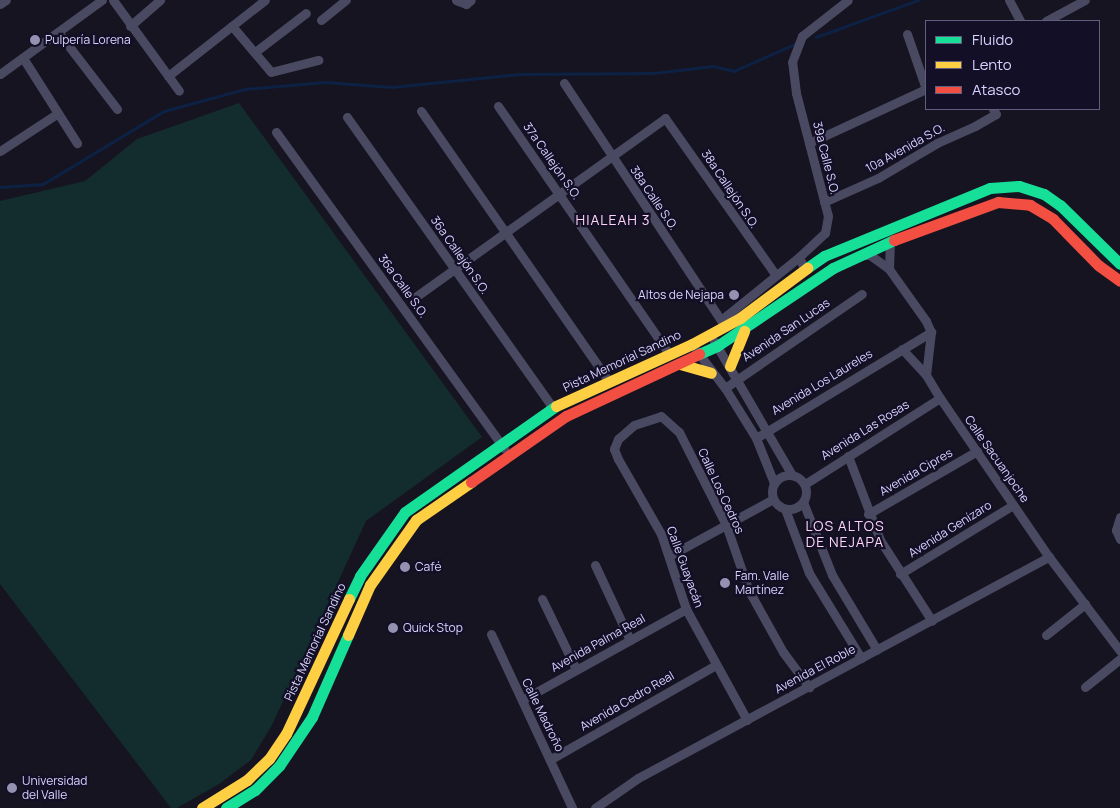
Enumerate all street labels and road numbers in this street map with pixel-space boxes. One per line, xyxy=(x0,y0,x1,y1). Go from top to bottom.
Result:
street label: 37a Callejón S.O. xyxy=(520,120,584,202)
street label: 39a Calle S.O. xyxy=(810,120,842,196)
street label: 10a Avenida S.O. xyxy=(863,120,947,176)
street label: 38a Callejón S.O. xyxy=(698,147,762,231)
street label: 38a Calle S.O. xyxy=(627,163,681,233)
street label: 36a Callejón S.O. xyxy=(428,213,492,297)
street label: 36a Calle S.O. xyxy=(375,252,431,320)
street label: Avenida San Lucas xyxy=(740,295,832,365)
street label: Pista Memorial Sandino xyxy=(561,327,683,395)
street label: Avenida Los Laureles xyxy=(769,346,875,418)
street label: Avenida Las Rosas xyxy=(818,397,912,463)
street label: Calle Sacuanjoche xyxy=(962,413,1032,505)
street label: Avenida Cipres xyxy=(877,445,955,499)
street label: Calle Los Cedros xyxy=(695,446,747,536)
street label: Avenida Genízaro xyxy=(906,498,994,560)
street label: Calle Guayacán xyxy=(664,524,706,610)
street label: Pista Memorial Sandino xyxy=(281,581,349,703)
street label: Avenida Palma Real xyxy=(548,611,648,675)
street label: Avenida El Roble xyxy=(772,642,858,696)
street label: Avenida Cedro Real xyxy=(577,668,677,734)
street label: Calle Madroño xyxy=(519,676,567,754)

